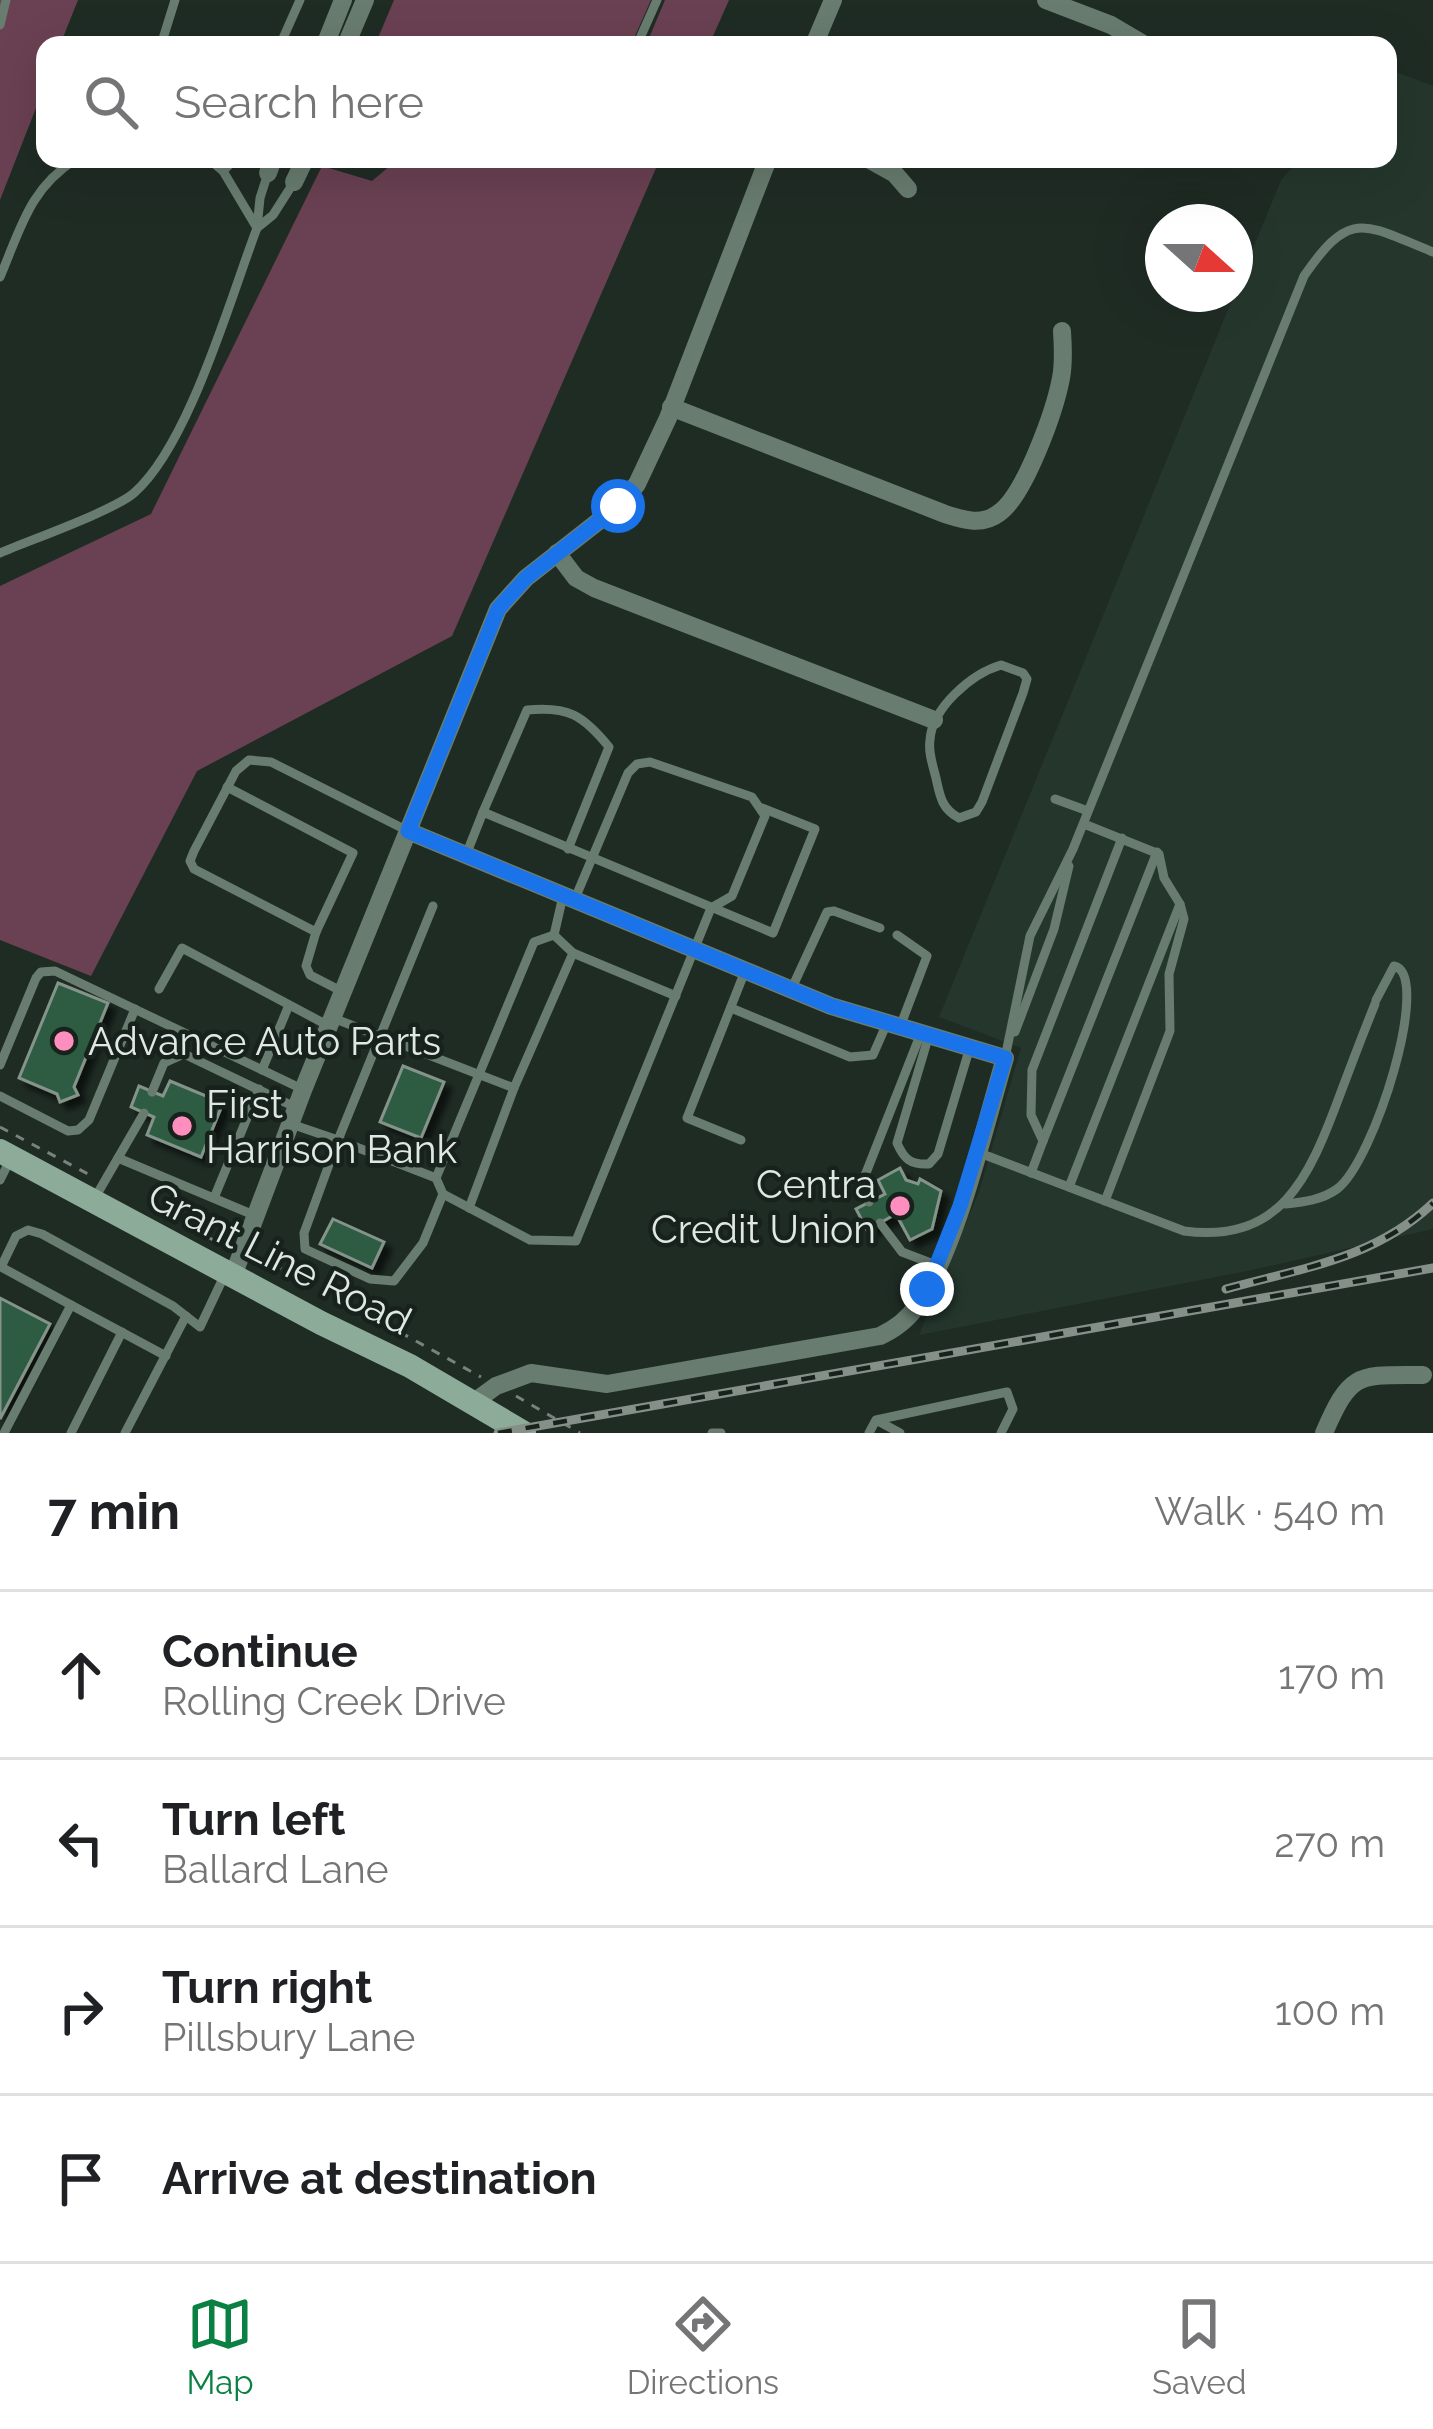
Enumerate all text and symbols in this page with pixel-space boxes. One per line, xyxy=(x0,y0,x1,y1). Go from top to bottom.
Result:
search box xyxy=(36,36,1397,168)
icon: search xyxy=(78,69,144,135)
text: Search here xyxy=(174,76,424,129)
north arrow xyxy=(1145,204,1253,312)
route start xyxy=(591,479,645,533)
place label: Advance Auto Parts xyxy=(88,1018,441,1064)
marker: Advance Auto Parts xyxy=(51,1028,77,1054)
place label: First Harrison Bank xyxy=(206,1081,457,1172)
marker: First Harrison Bank xyxy=(169,1113,195,1139)
place label: Centra Credit Union xyxy=(651,1161,876,1252)
street label: Grant Line Road xyxy=(141,1172,419,1344)
marker: Centra Credit Union xyxy=(887,1193,913,1219)
route end xyxy=(900,1262,954,1316)
text: 7 min xyxy=(48,1481,180,1541)
text: Walk · 540 m xyxy=(1154,1488,1385,1534)
text: Continue xyxy=(162,1625,358,1678)
icon: ahead xyxy=(48,1642,114,1708)
text: 170 m xyxy=(1278,1652,1385,1698)
text: Rolling Creek Drive xyxy=(162,1678,506,1724)
text: Turn left xyxy=(162,1793,345,1846)
icon: left xyxy=(48,1810,114,1876)
text: 270 m xyxy=(1274,1820,1385,1866)
text: Ballard Lane xyxy=(162,1846,389,1892)
text: Turn right xyxy=(162,1961,372,2014)
icon: right xyxy=(48,1978,114,2044)
text: 100 m xyxy=(1275,1988,1385,2034)
text: Pillsbury Lane xyxy=(162,2014,415,2060)
icon: arrive xyxy=(48,2146,114,2212)
text: Arrive at destination xyxy=(162,2152,597,2205)
tab: Map xyxy=(187,2291,254,2402)
tab: Directions xyxy=(627,2291,779,2402)
tab: Saved xyxy=(1152,2291,1246,2402)

